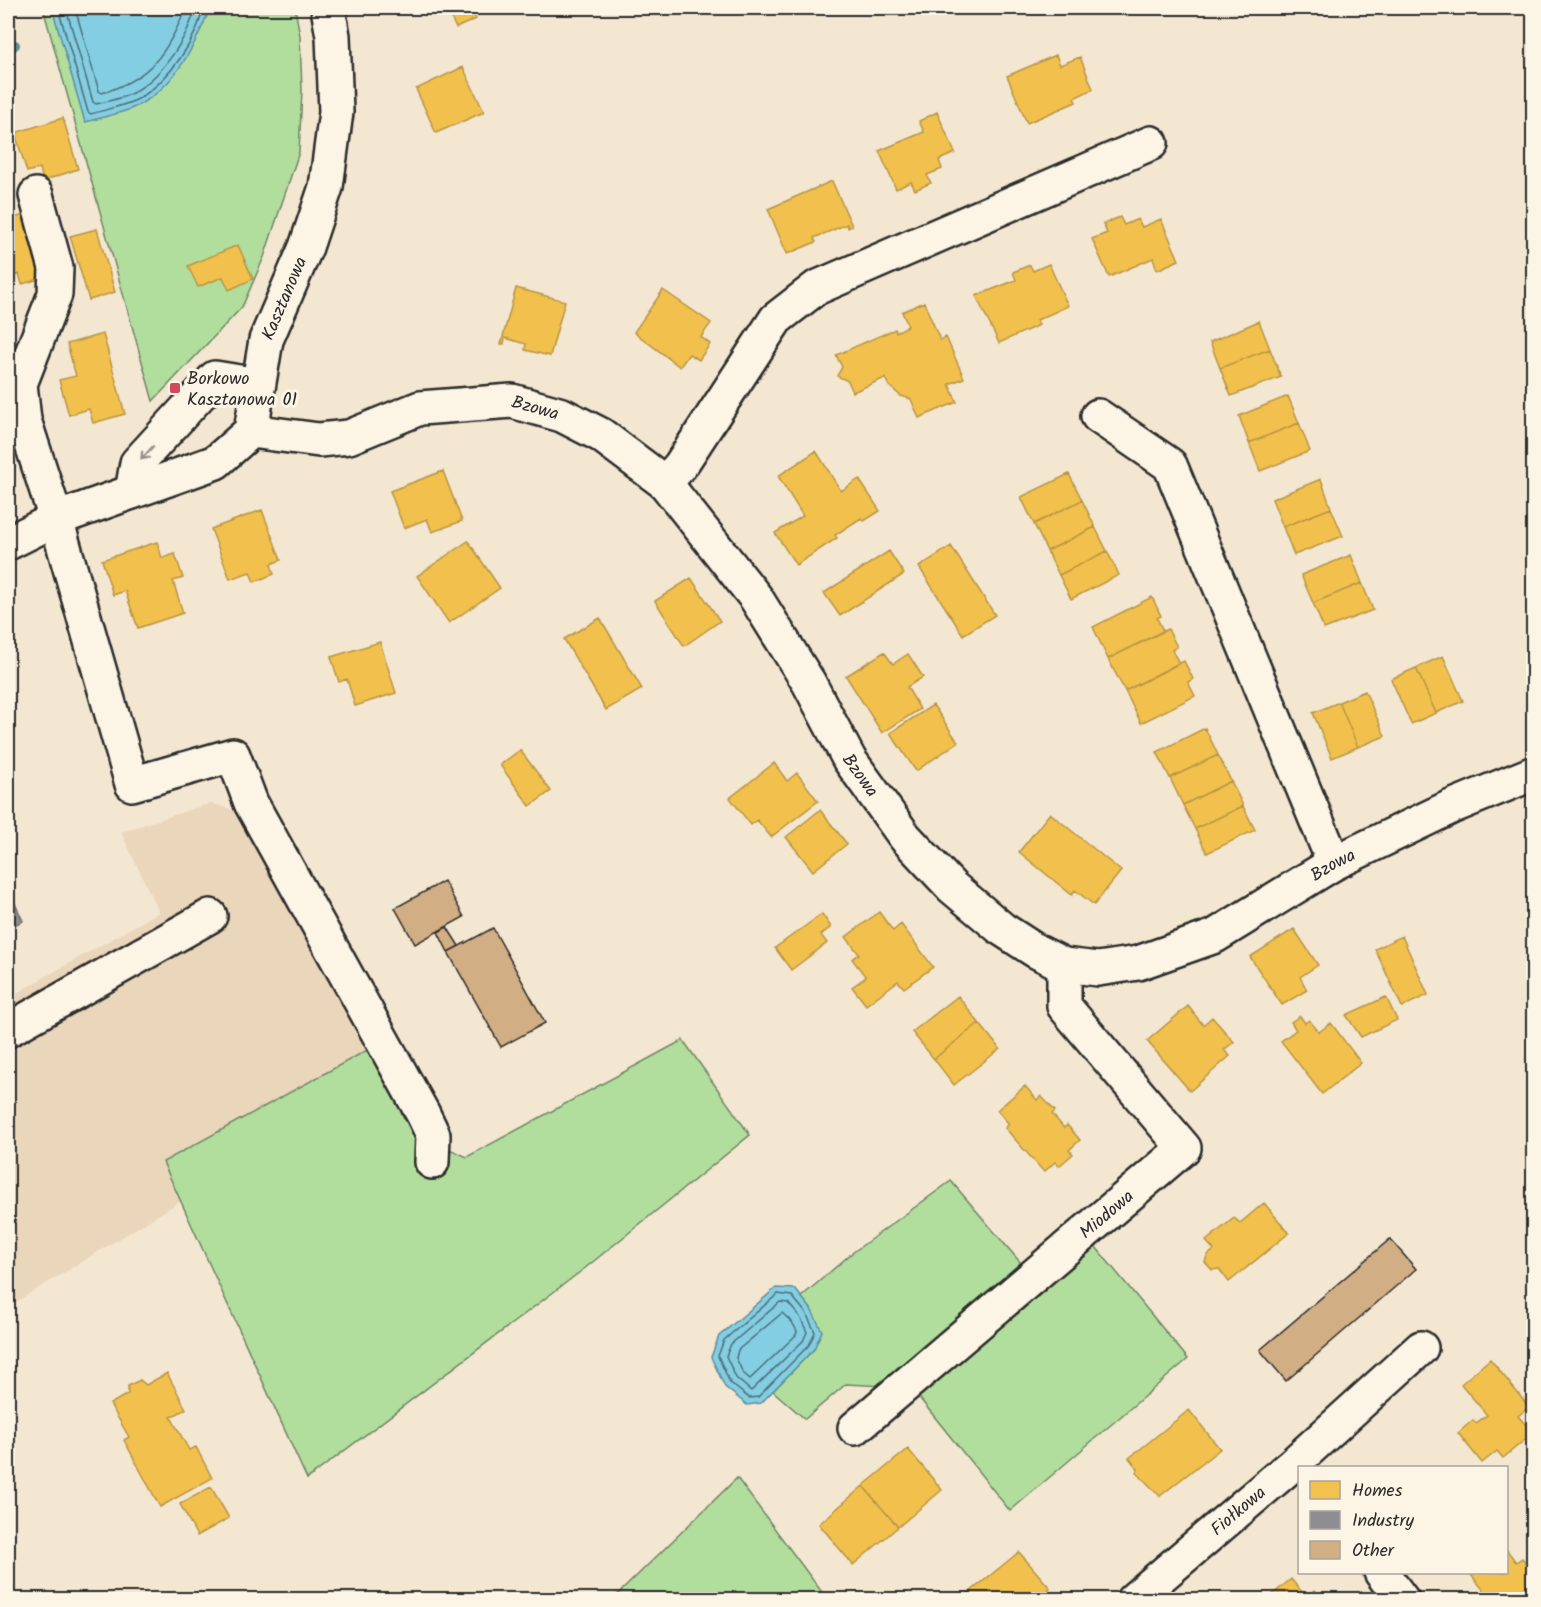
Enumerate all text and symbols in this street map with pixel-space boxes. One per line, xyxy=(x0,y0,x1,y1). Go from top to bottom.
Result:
street label: Kasztanowa xyxy=(255,252,316,345)
place label: Borkowo Kasztanowa 01 xyxy=(187,365,297,415)
marker: Borkowo Kasztanowa 01 xyxy=(168,381,182,395)
street label: Bzowa xyxy=(508,389,562,429)
one-way arrow xyxy=(140,445,154,460)
street label: Bzowa xyxy=(834,748,885,804)
street label: Bzowa xyxy=(1305,842,1361,890)
street label: Miodowa xyxy=(1073,1183,1141,1247)
legend xyxy=(1298,1466,1508,1574)
text: Homes xyxy=(1352,1477,1403,1506)
street label: Fiołkowa xyxy=(1205,1479,1273,1544)
text: Industry xyxy=(1352,1507,1414,1536)
text: Other xyxy=(1352,1537,1395,1566)

